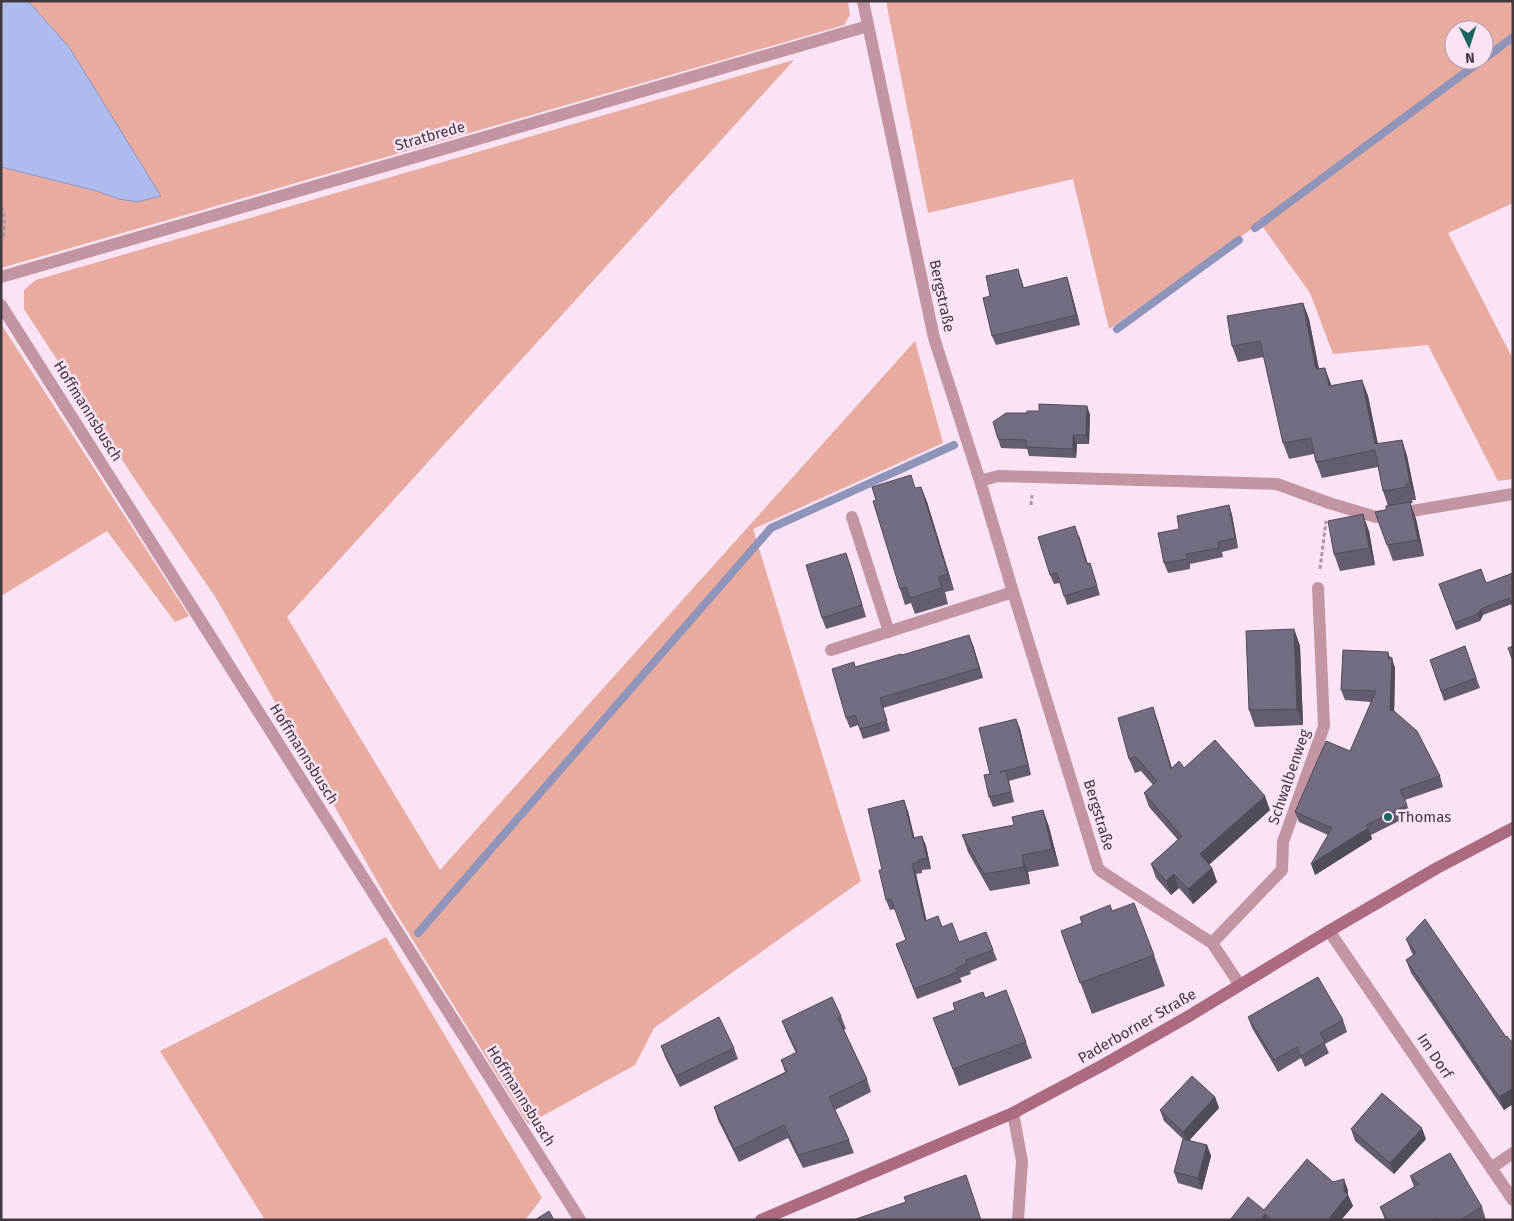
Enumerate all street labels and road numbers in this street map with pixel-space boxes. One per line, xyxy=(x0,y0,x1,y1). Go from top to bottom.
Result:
street label: Stratbrede xyxy=(393,117,467,155)
street label: Bergstraße xyxy=(926,258,958,334)
street label: Hoffmannsbusch xyxy=(50,357,126,465)
street label: Hoffmannsbusch xyxy=(266,700,342,808)
street label: Schwalbenweg xyxy=(1264,727,1314,827)
street label: Bergstraße xyxy=(1080,777,1118,853)
street label: Paderborner Straße xyxy=(1075,985,1199,1067)
street label: Im Dorf xyxy=(1413,1030,1457,1083)
street label: Hoffmannsbusch xyxy=(483,1042,559,1150)

